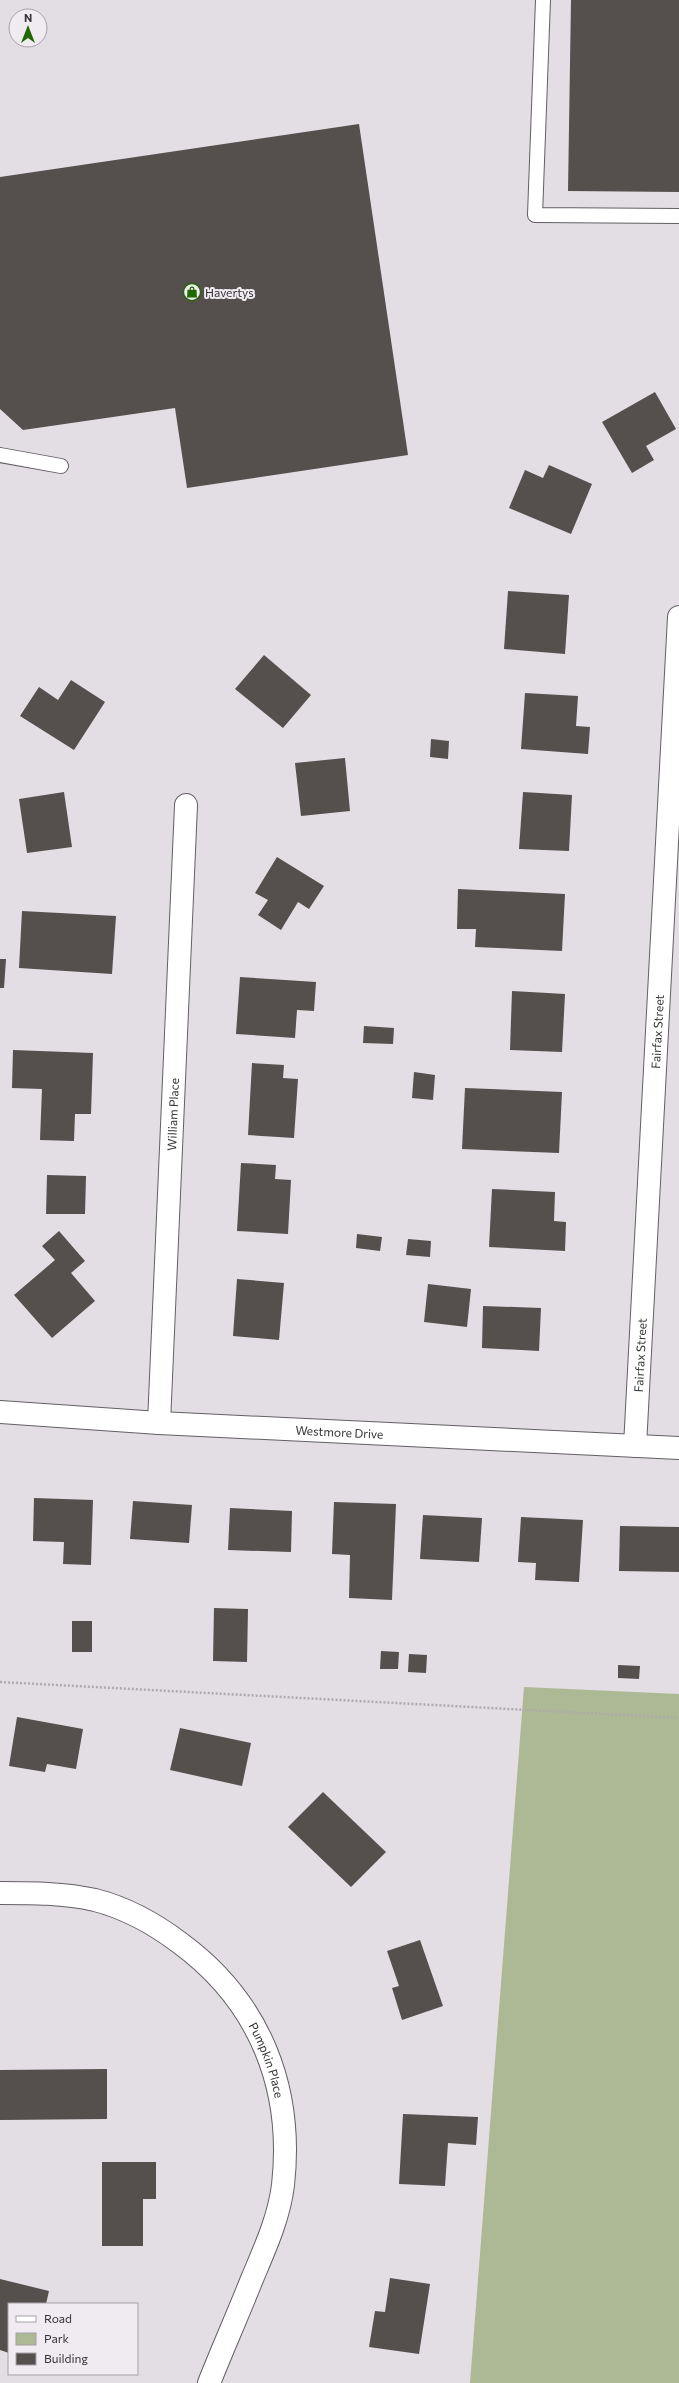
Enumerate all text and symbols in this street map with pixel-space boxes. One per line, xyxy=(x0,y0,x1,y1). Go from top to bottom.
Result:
north arrow xyxy=(8,8,48,48)
text: N xyxy=(24,11,32,24)
shop icon: Havertys xyxy=(182,282,202,302)
place label: Havertys xyxy=(205,285,254,299)
street label: Fairfax Street xyxy=(648,994,666,1069)
street label: William Place xyxy=(164,1078,181,1151)
street label: Fairfax Street xyxy=(631,1318,649,1393)
street label: Westmore Drive xyxy=(295,1423,384,1441)
street label: Pumpkin Place xyxy=(246,2020,287,2099)
legend xyxy=(8,2303,138,2375)
text: Road xyxy=(44,2311,72,2325)
text: Park xyxy=(44,2331,70,2345)
text: Building xyxy=(44,2351,88,2365)

